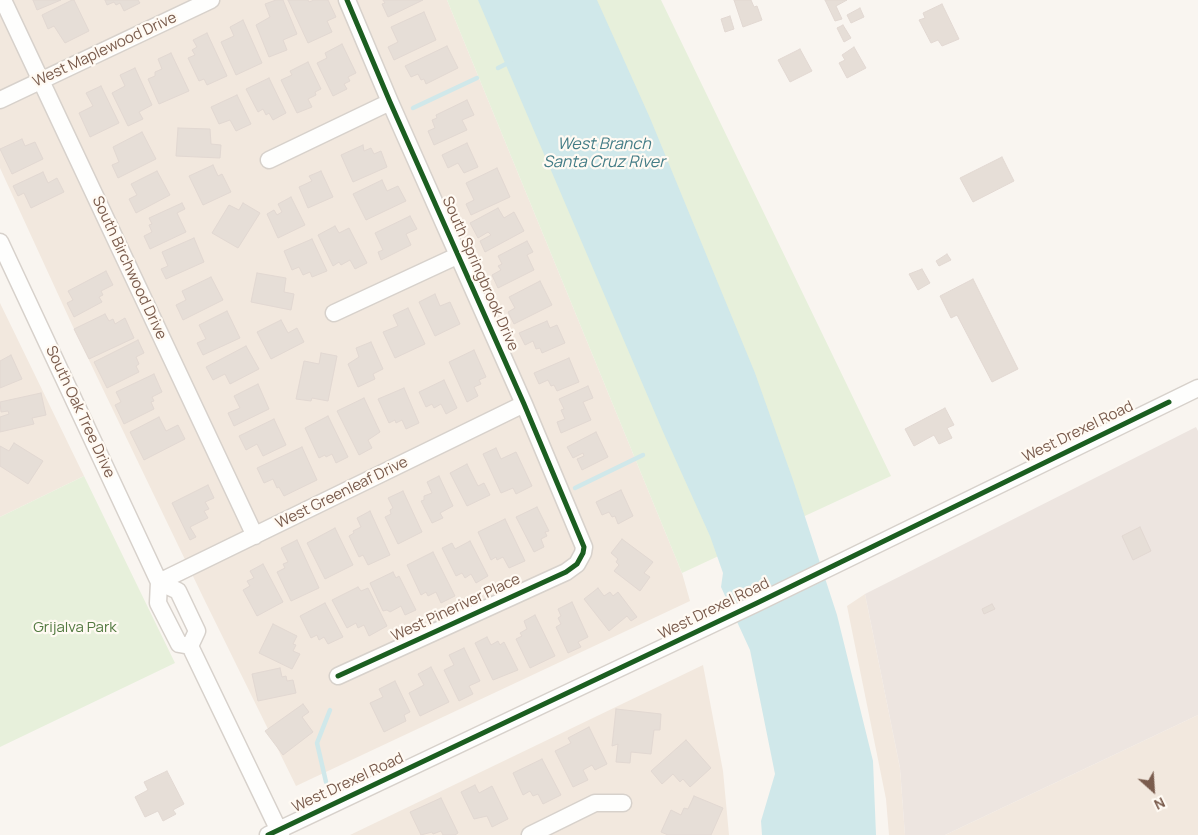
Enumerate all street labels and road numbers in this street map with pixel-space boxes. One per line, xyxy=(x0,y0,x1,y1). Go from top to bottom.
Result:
street label: West Maplewood Drive xyxy=(30,9,180,91)
street label: South Birchwood Drive xyxy=(88,193,170,343)
street label: South Springbrook Drive xyxy=(438,194,522,354)
street label: South Oak Tree Drive xyxy=(41,343,119,481)
street label: West Drexel Road xyxy=(1020,397,1136,467)
street label: West Greenleaf Drive xyxy=(273,453,411,533)
street label: West Pineriver Place xyxy=(389,570,523,646)
street label: West Drexel Road xyxy=(656,574,772,644)
street label: West Drexel Road xyxy=(289,749,407,817)

